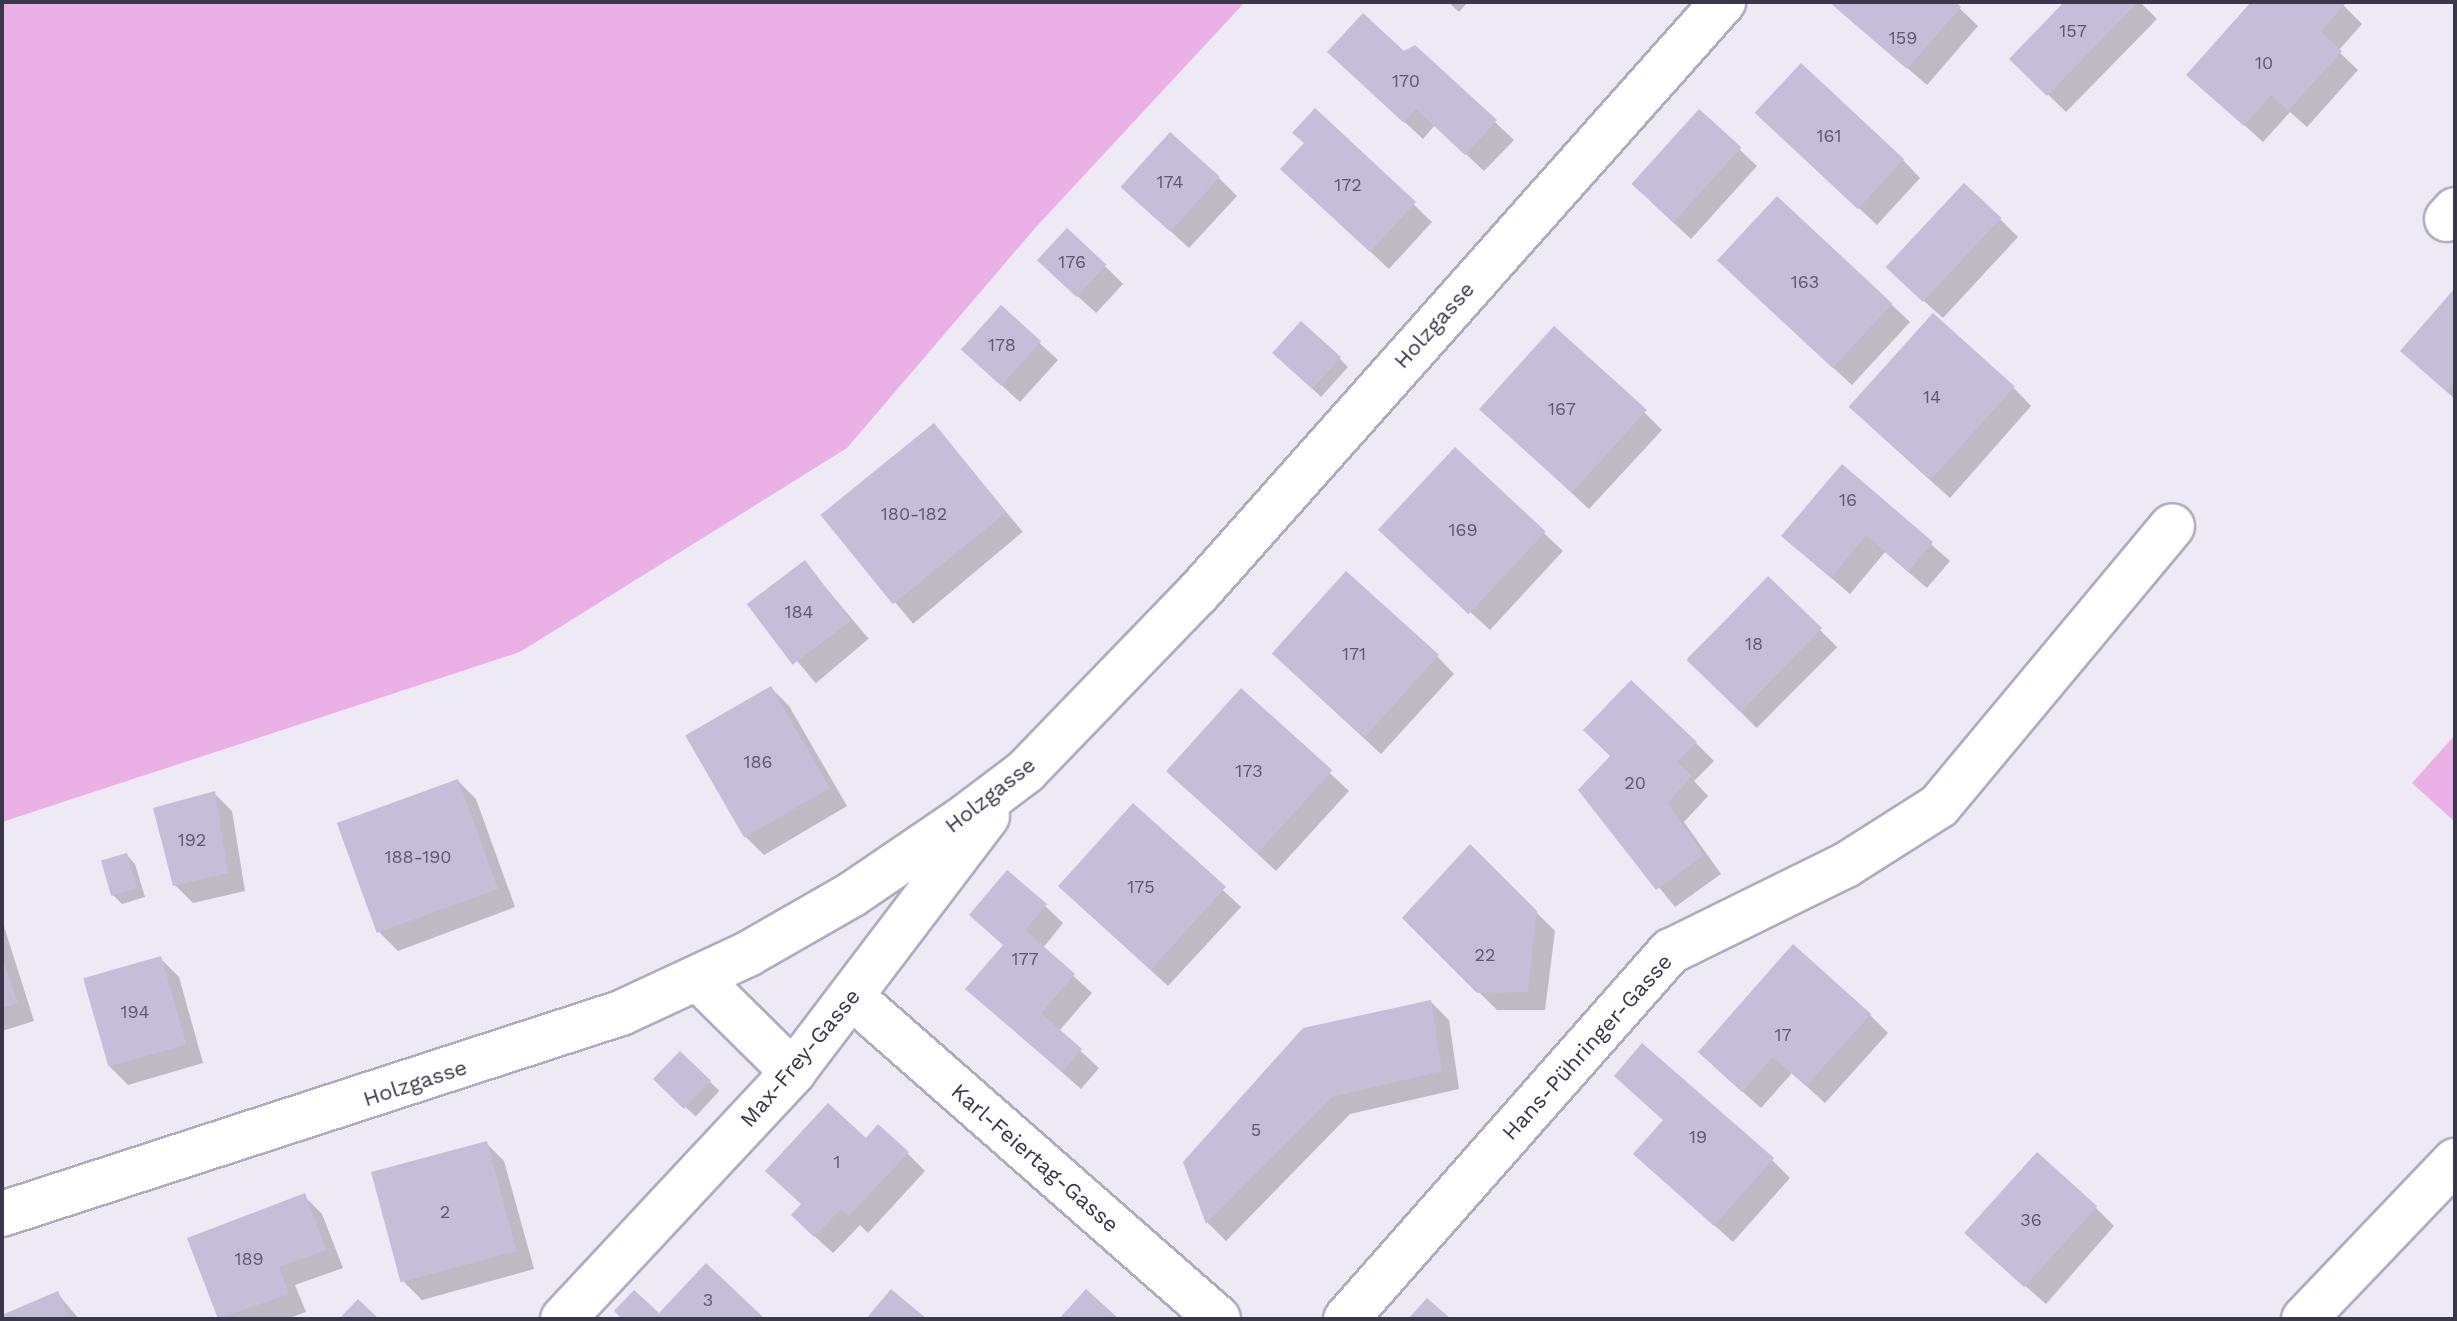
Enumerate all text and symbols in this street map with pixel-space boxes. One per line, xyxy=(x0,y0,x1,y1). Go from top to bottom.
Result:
house number: 157 xyxy=(2059,20,2087,42)
house number: 159 xyxy=(1889,27,1917,49)
house number: 10 xyxy=(2255,52,2273,74)
house number: 170 xyxy=(1392,70,1420,92)
house number: 161 xyxy=(1817,125,1841,147)
house number: 174 xyxy=(1157,171,1183,193)
house number: 172 xyxy=(1334,174,1362,196)
house number: 176 xyxy=(1058,251,1086,273)
house number: 163 xyxy=(1791,271,1819,293)
street label: Holzgasse xyxy=(1388,276,1480,374)
house number: 178 xyxy=(988,334,1016,356)
house number: 14 xyxy=(1923,386,1941,408)
house number: 167 xyxy=(1548,398,1576,420)
house number: 16 xyxy=(1839,489,1857,511)
house number: 180-182 xyxy=(881,503,947,525)
house number: 169 xyxy=(1448,519,1478,541)
house number: 184 xyxy=(784,601,814,623)
house number: 18 xyxy=(1745,633,1763,655)
house number: 171 xyxy=(1342,643,1366,665)
house number: 186 xyxy=(743,751,773,773)
street label: Holzgasse xyxy=(939,751,1041,839)
house number: 173 xyxy=(1235,760,1263,782)
house number: 20 xyxy=(1624,772,1646,794)
house number: 192 xyxy=(178,829,206,851)
house number: 188-190 xyxy=(385,846,451,868)
house number: 175 xyxy=(1127,876,1155,898)
house number: 22 xyxy=(1475,944,1495,966)
house number: 177 xyxy=(1011,948,1039,970)
street label: Hans-Pühringer-Gasse xyxy=(1496,949,1678,1145)
street label: Max-Frey-Gasse xyxy=(734,983,866,1133)
house number: 194 xyxy=(120,1001,150,1023)
house number: 17 xyxy=(1774,1024,1792,1046)
street label: Holzgasse xyxy=(360,1054,470,1112)
street label: Karl-Feiertag-Gasse xyxy=(946,1078,1124,1238)
house number: 5 xyxy=(1251,1119,1261,1141)
house number: 19 xyxy=(1689,1126,1707,1148)
house number: 1 xyxy=(833,1151,841,1173)
house number: 2 xyxy=(440,1201,450,1223)
house number: 36 xyxy=(2020,1209,2042,1231)
house number: 189 xyxy=(234,1248,264,1270)
house number: 3 xyxy=(703,1289,713,1311)

